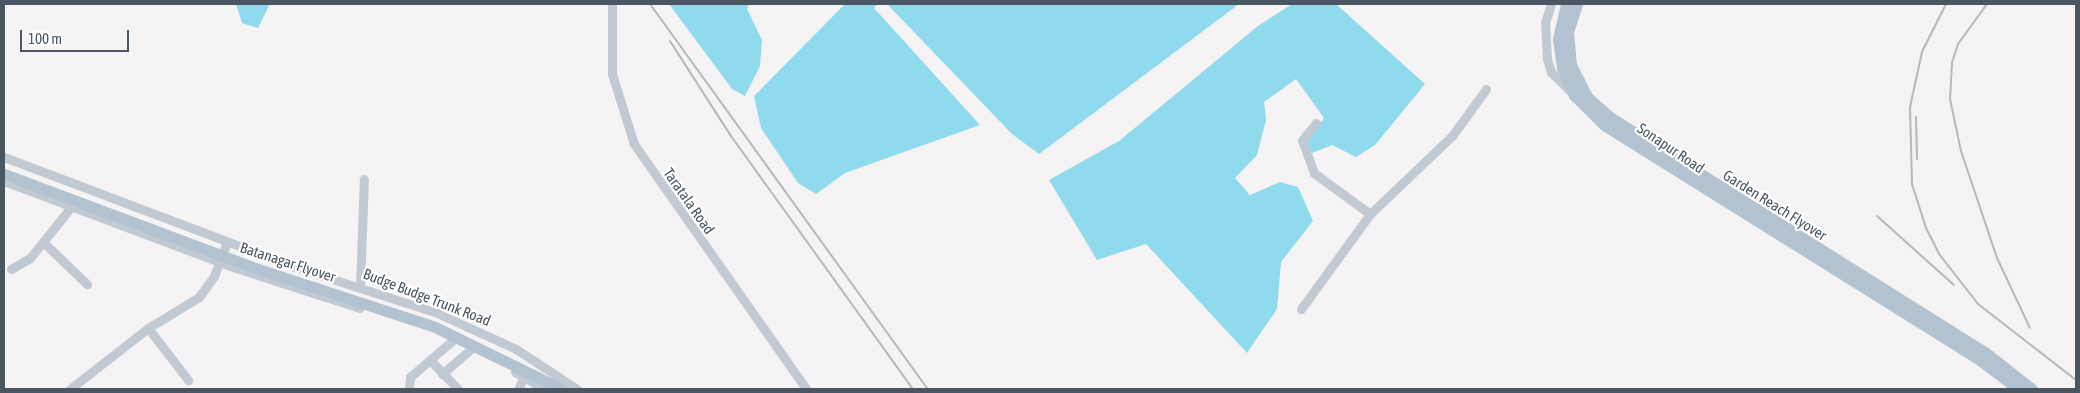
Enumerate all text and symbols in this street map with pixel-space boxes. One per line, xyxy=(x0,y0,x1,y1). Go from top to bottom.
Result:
scale bar xyxy=(22,20,131,52)
text: 100 m xyxy=(28,30,62,47)
street label: Sonapur Road xyxy=(1634,119,1708,177)
street label: Taratala Road xyxy=(660,164,718,238)
street label: Garden Reach Flyover xyxy=(1720,166,1830,244)
street label: Batanagar Flyover xyxy=(238,238,338,286)
street label: Budge Budge Trunk Road xyxy=(361,264,493,330)

